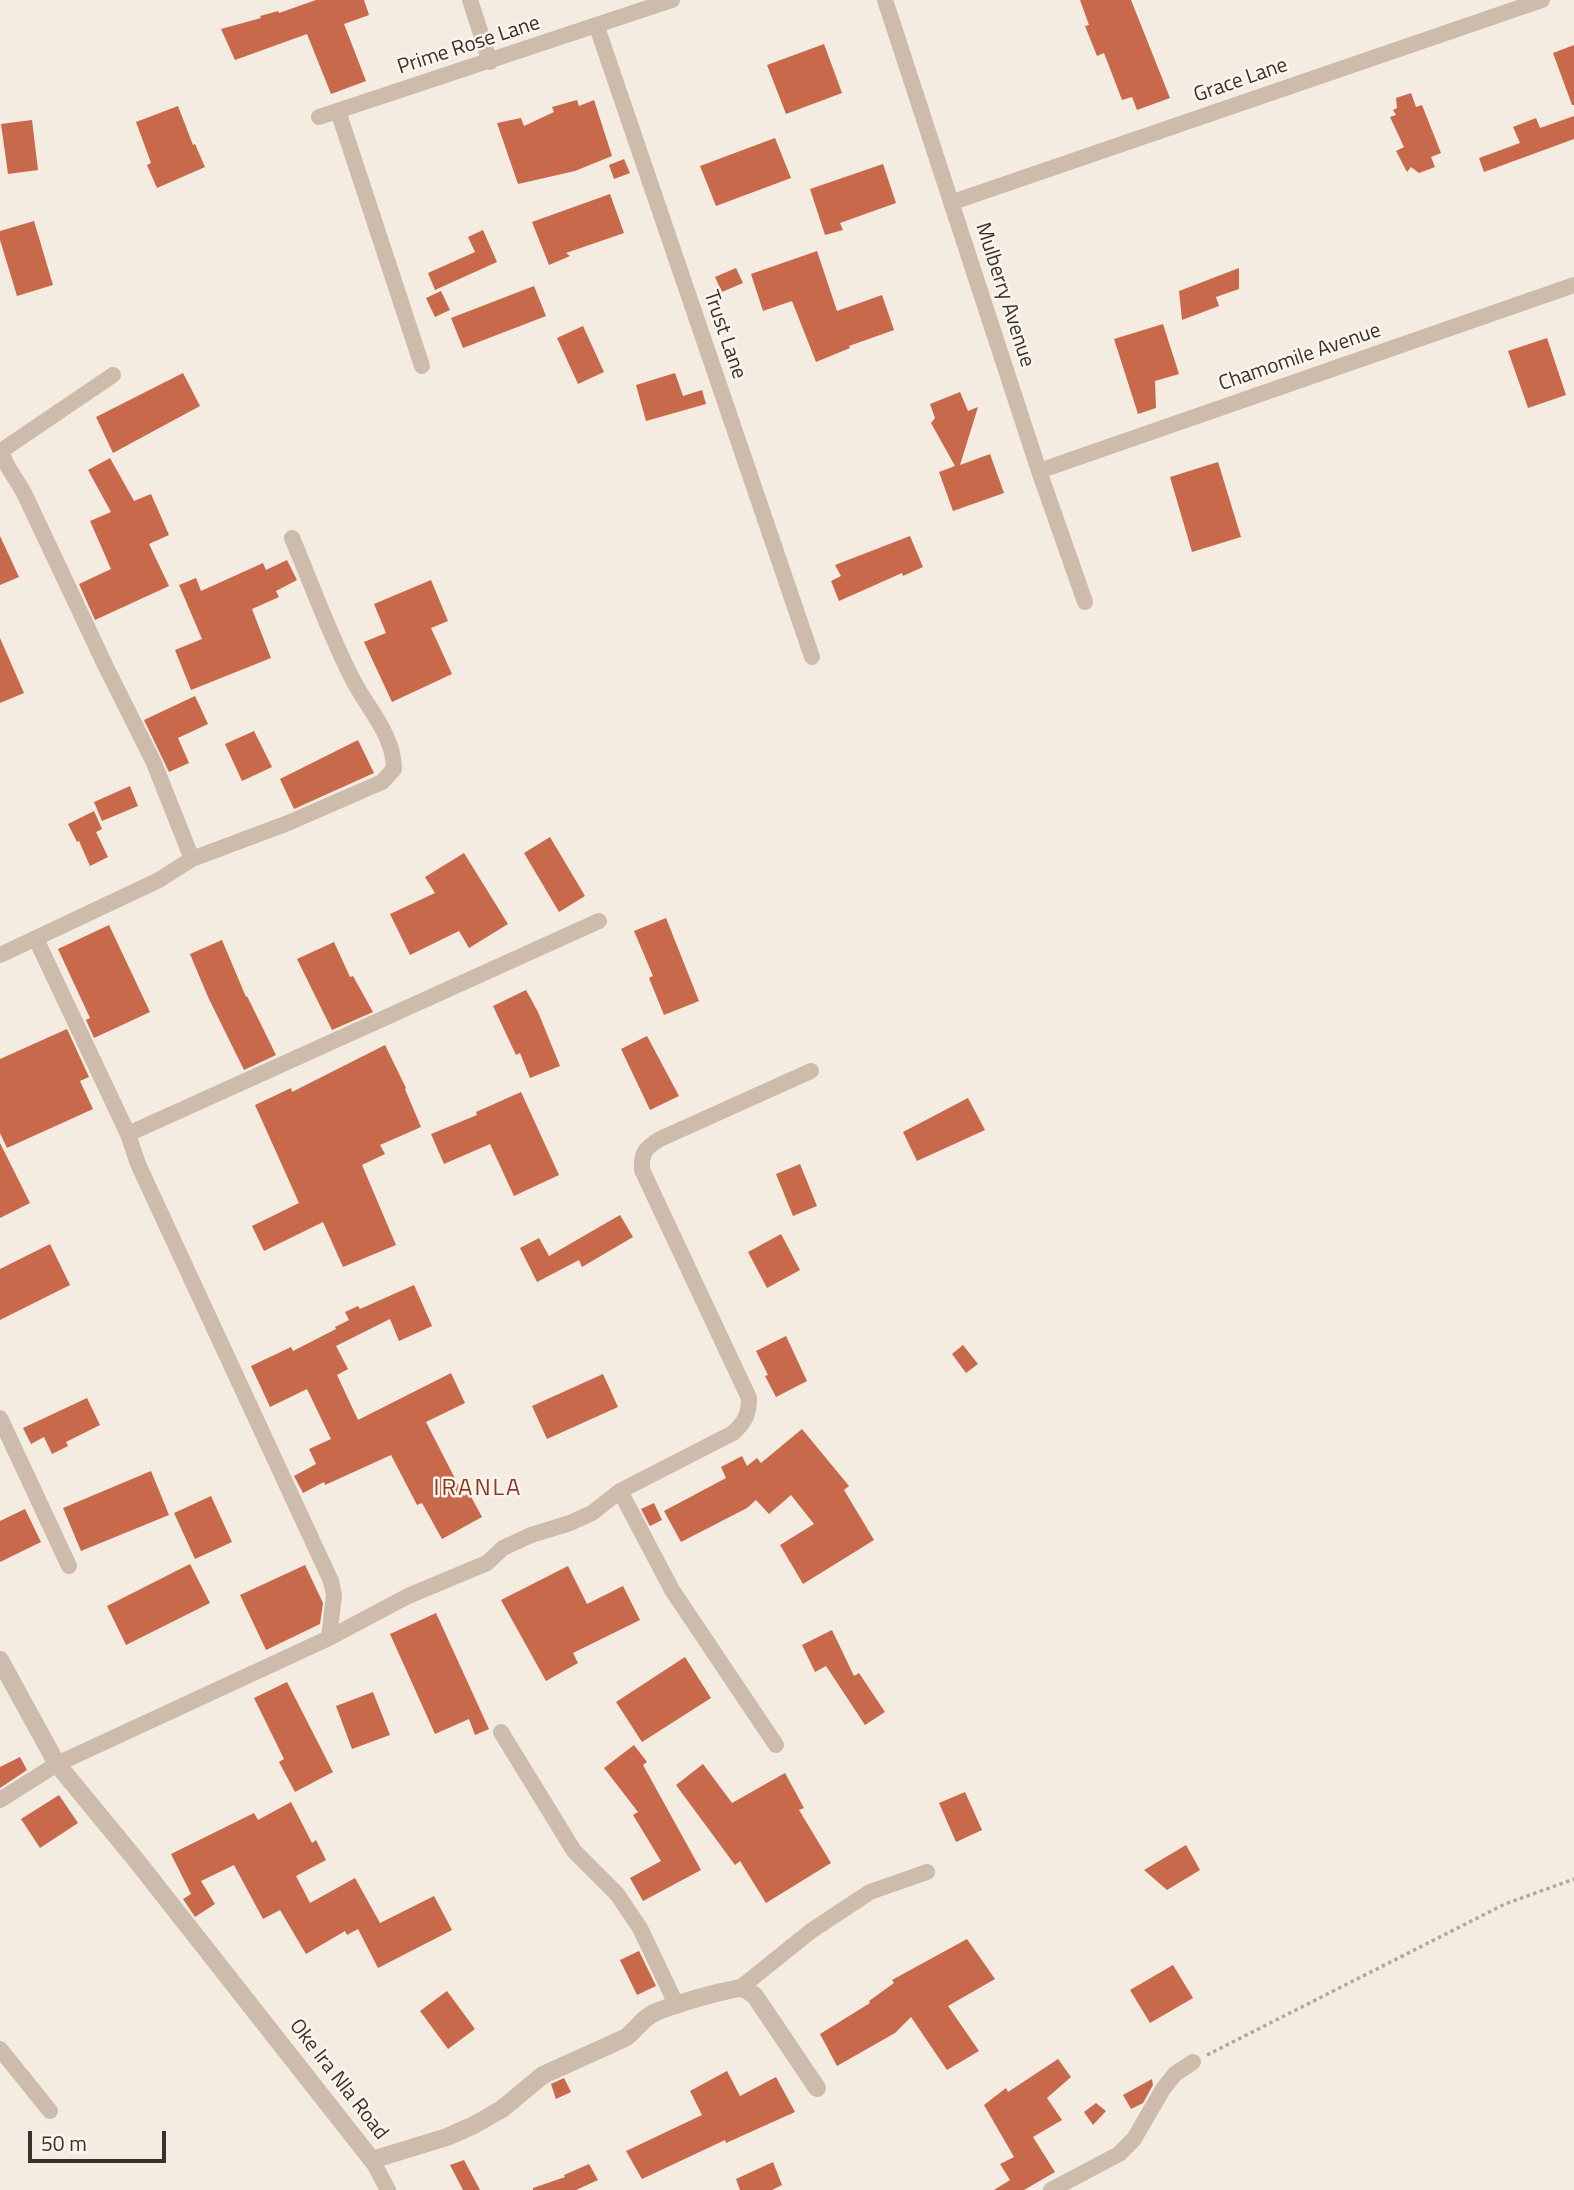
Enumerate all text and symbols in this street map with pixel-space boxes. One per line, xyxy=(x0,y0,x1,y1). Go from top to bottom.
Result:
street label: Prime Rose Lane xyxy=(395,11,543,81)
street label: Grace Lane xyxy=(1191,53,1291,109)
street label: Mulberry Avenue xyxy=(969,220,1039,370)
street label: Trust Lane xyxy=(697,287,751,383)
street label: Chamomile Avenue xyxy=(1216,318,1384,398)
district label: IRANLA xyxy=(434,1475,522,1503)
street label: Oke Ira Nla Road xyxy=(283,2015,393,2145)
scale bar xyxy=(32,2116,170,2160)
text: 50 m xyxy=(41,2127,87,2159)

